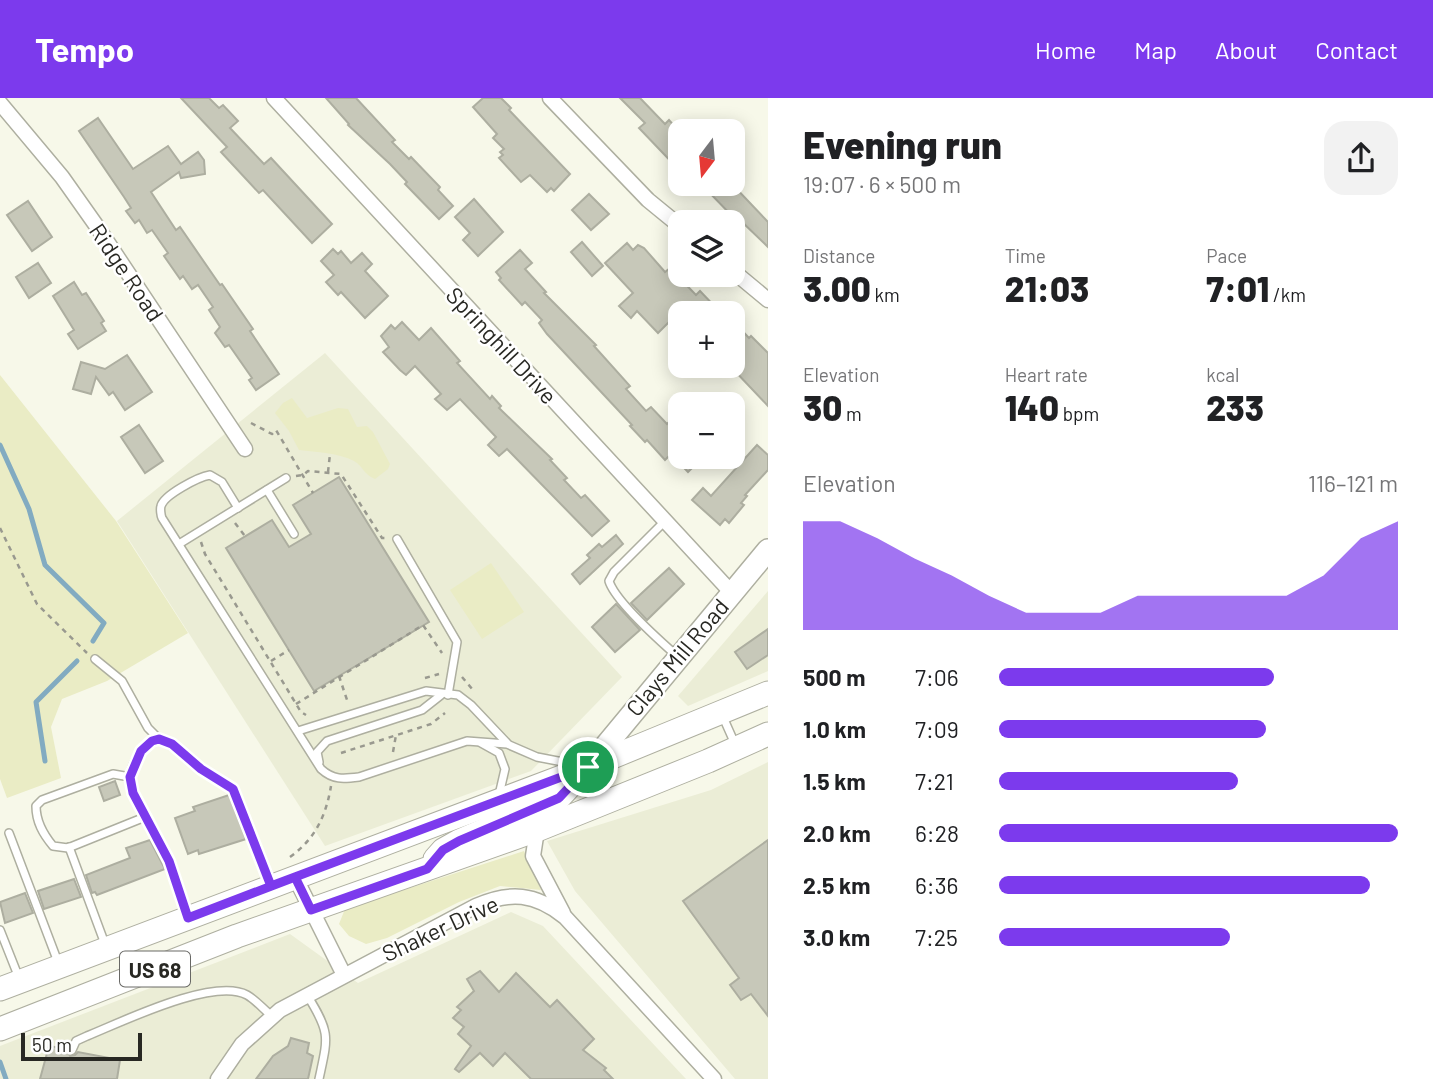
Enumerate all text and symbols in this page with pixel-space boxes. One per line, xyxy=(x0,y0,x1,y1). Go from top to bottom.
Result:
text: Tempo xyxy=(35,29,134,69)
text: Home xyxy=(1035,35,1096,64)
text: Map xyxy=(1134,35,1177,64)
text: About xyxy=(1215,35,1277,64)
text: Contact xyxy=(1315,35,1398,64)
north arrow xyxy=(668,119,746,196)
map controls xyxy=(668,119,745,469)
text: Evening run xyxy=(803,121,1002,167)
button: share xyxy=(1324,121,1398,195)
text: 19:07 · 6 × 500 m xyxy=(803,170,961,198)
button: layers xyxy=(668,210,745,287)
street label: Ridge Road xyxy=(84,218,170,326)
text: Distance xyxy=(803,244,875,267)
text: Time xyxy=(1005,244,1046,267)
text: Pace xyxy=(1206,244,1247,267)
text: 3.00 xyxy=(803,267,871,309)
text: 21:03 xyxy=(1005,267,1089,309)
text: 7:01 xyxy=(1206,267,1269,309)
street label: Springhill Drive xyxy=(441,281,563,409)
text: km xyxy=(871,283,900,306)
text: /km xyxy=(1269,283,1306,306)
button: + xyxy=(668,301,745,378)
text: Elevation xyxy=(803,363,880,386)
text: Heart rate xyxy=(1005,363,1088,386)
text: kcal xyxy=(1206,363,1239,386)
text: 30 xyxy=(803,386,842,428)
text: 140 xyxy=(1005,386,1059,428)
text: 233 xyxy=(1206,386,1264,428)
button: − xyxy=(668,392,745,469)
text: m xyxy=(842,402,862,425)
text: bpm xyxy=(1059,402,1099,425)
text: Elevation xyxy=(803,469,896,497)
text: 116–121 m xyxy=(1308,469,1398,497)
street label: Clays Mill Road xyxy=(620,593,734,721)
text: 500 m xyxy=(803,663,865,691)
text: 7:06 xyxy=(915,663,959,691)
text: 1.0 km xyxy=(803,715,866,743)
text: 7:09 xyxy=(915,715,959,743)
pin xyxy=(558,737,618,797)
icon: arrive xyxy=(569,748,607,786)
text: 1.5 km xyxy=(803,767,866,795)
text: 7:21 xyxy=(915,767,954,795)
text: 2.0 km xyxy=(803,819,871,847)
text: 6:28 xyxy=(915,819,959,847)
text: 2.5 km xyxy=(803,871,871,899)
text: 6:36 xyxy=(915,871,958,899)
street label: Shaker Drive xyxy=(377,889,503,967)
text: 3.0 km xyxy=(803,923,870,951)
text: 7:25 xyxy=(915,923,958,951)
road number: US 68 xyxy=(120,952,190,986)
scale bar xyxy=(21,1030,142,1062)
text: 50 m xyxy=(32,1033,72,1056)

